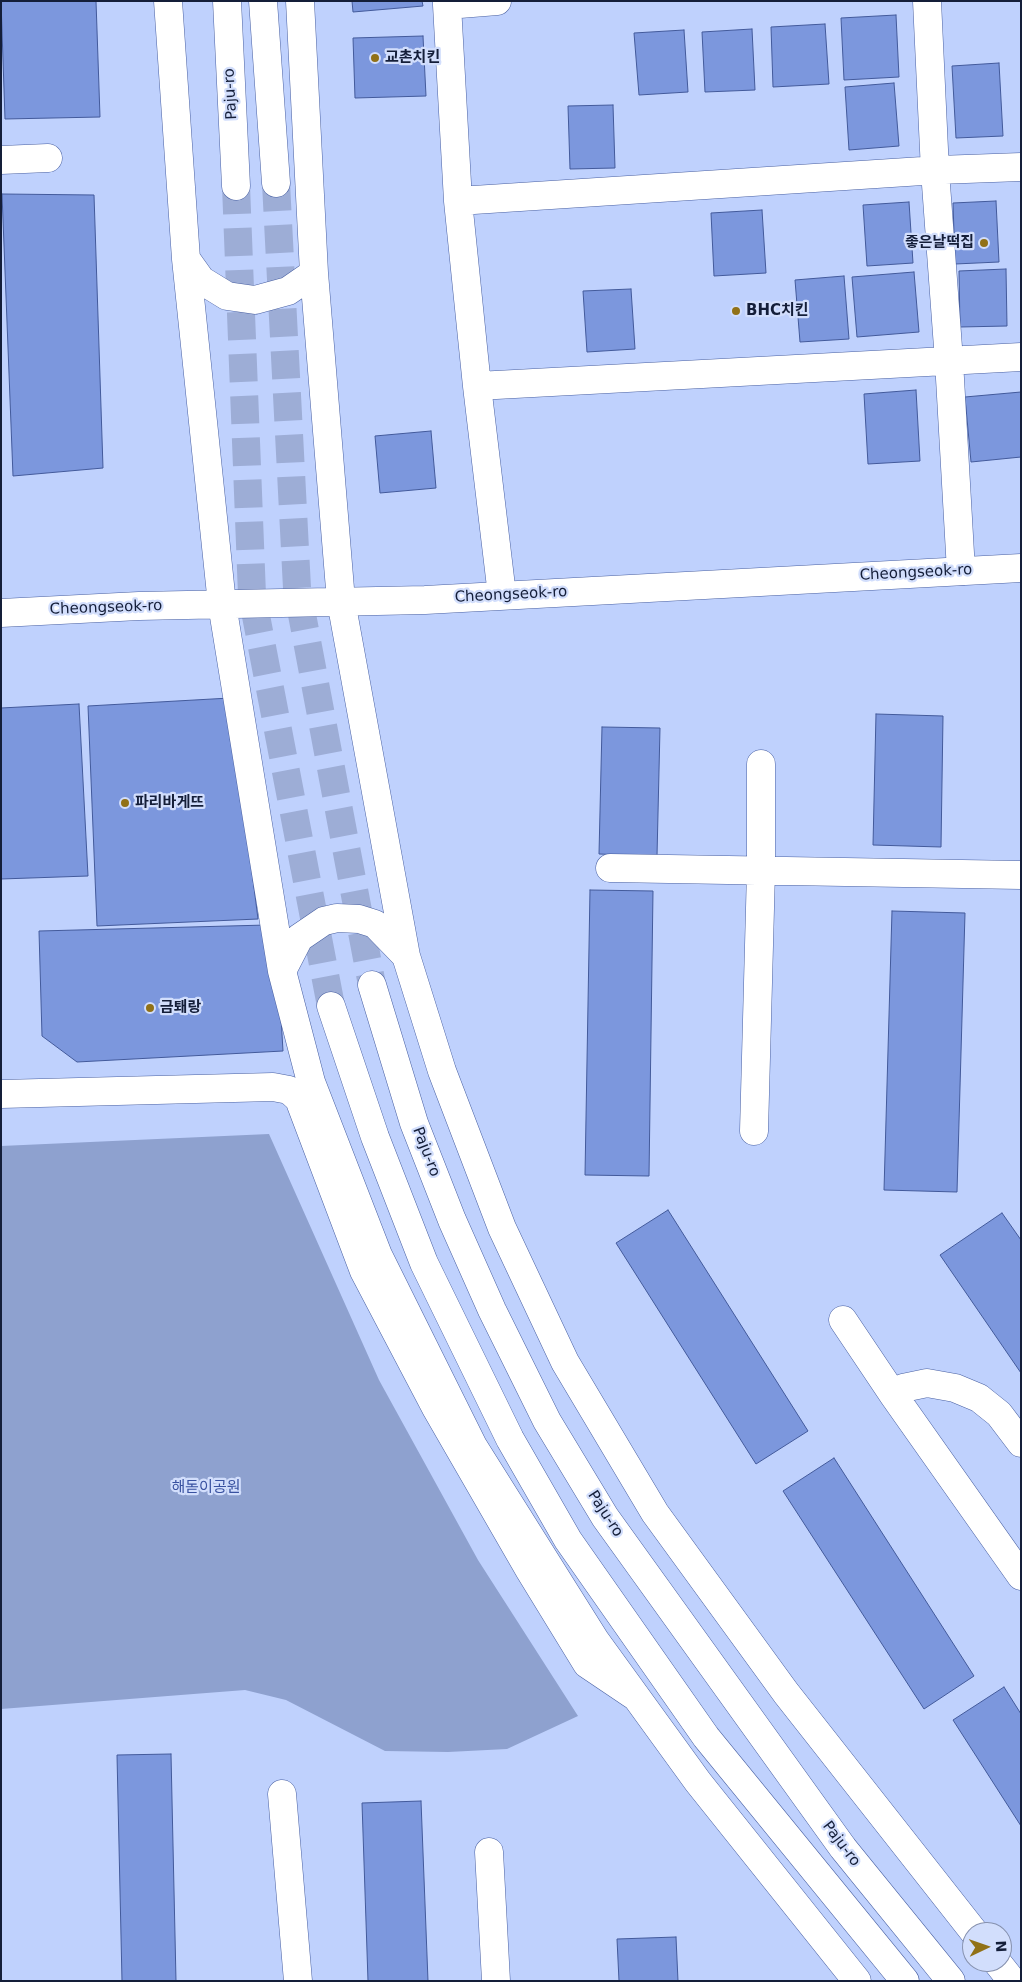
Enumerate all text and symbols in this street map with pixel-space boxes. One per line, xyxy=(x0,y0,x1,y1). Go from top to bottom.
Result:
place label: 교촌치킨 xyxy=(385,49,440,67)
marker: 교촌치킨 xyxy=(369,52,381,64)
street label: Paju-ro xyxy=(221,68,241,120)
place label: 좋은날떡집 xyxy=(905,234,974,252)
marker: 좋은날떡집 xyxy=(978,237,990,249)
place label: BHC치킨 xyxy=(746,302,809,320)
marker: BHC치킨 xyxy=(730,305,742,317)
street label: Cheongseok-ro xyxy=(859,561,973,585)
street label: Cheongseok-ro xyxy=(454,583,568,607)
street label: Cheongseok-ro xyxy=(49,597,163,619)
place label: 파리바게뜨 xyxy=(135,794,204,812)
marker: 파리바게뜨 xyxy=(119,797,131,809)
place label: 금퇘랑 xyxy=(160,999,201,1017)
marker: 금퇘랑 xyxy=(144,1002,156,1014)
street label: Paju-ro xyxy=(408,1125,444,1179)
park label: 해돋이공원 xyxy=(172,1479,240,1497)
street label: Paju-ro xyxy=(583,1487,627,1541)
street label: Paju-ro xyxy=(818,1818,864,1870)
north arrow xyxy=(962,1922,1012,1972)
text: N xyxy=(993,1940,1009,1953)

